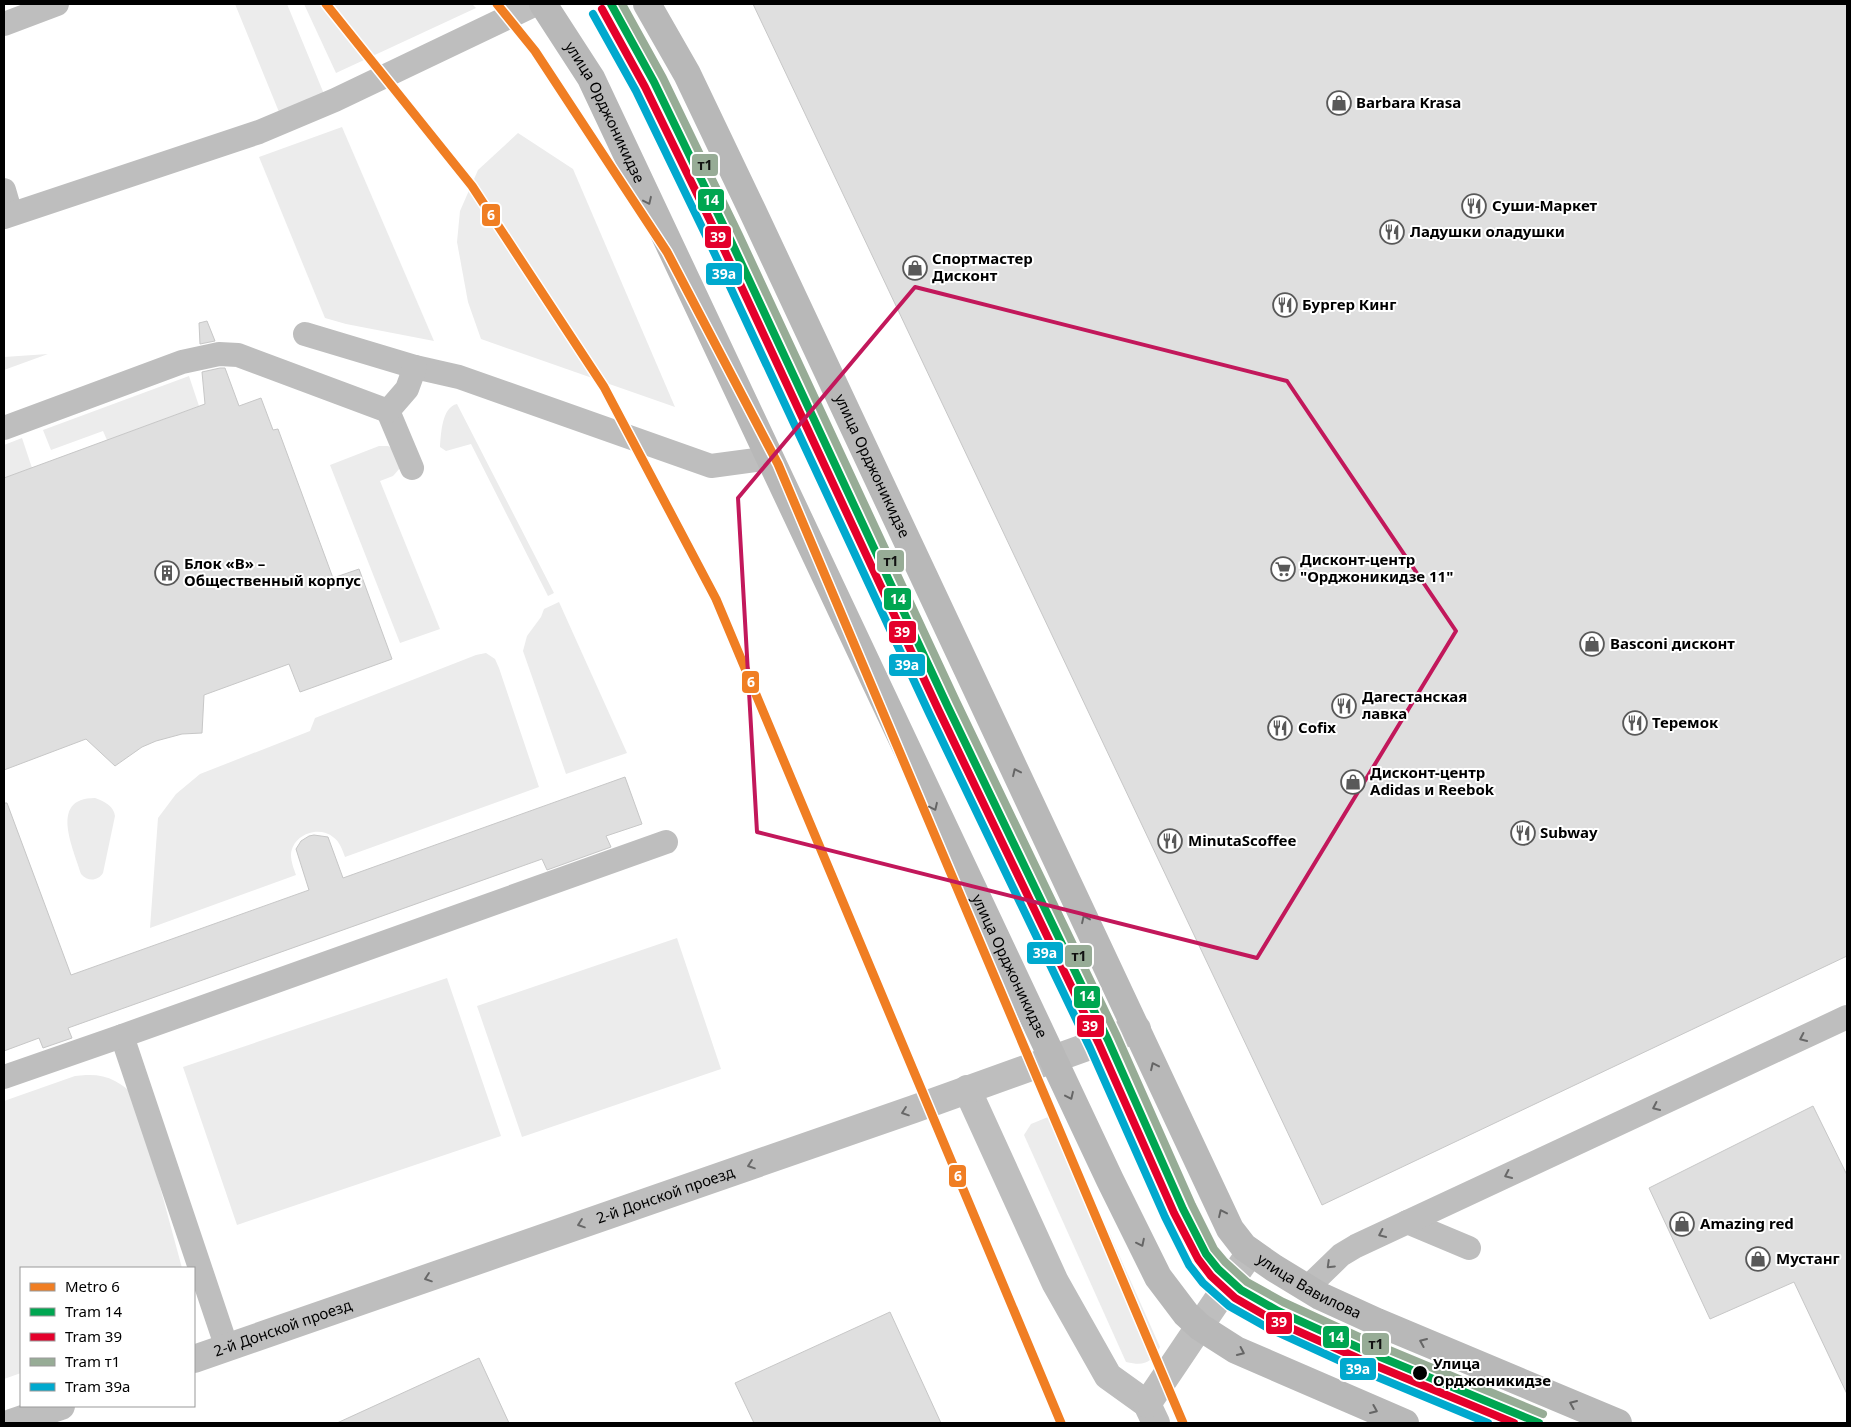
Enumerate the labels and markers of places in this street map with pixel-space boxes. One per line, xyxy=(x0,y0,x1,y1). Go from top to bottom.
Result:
shop icon: Barbara Krasa xyxy=(1326,90,1352,116)
place label: Barbara Krasa xyxy=(1356,92,1461,112)
restaurant icon: Суши-Маркет xyxy=(1461,193,1487,219)
place label: Суши-Маркет xyxy=(1492,195,1598,215)
restaurant icon: Ладушки оладушки xyxy=(1379,219,1405,245)
place label: Ладушки оладушки xyxy=(1410,221,1565,241)
place label: Спортмастер Дисконт xyxy=(932,248,1033,285)
shop icon: Спортмастер Дисконт xyxy=(902,255,928,281)
restaurant icon: Бургер Кинг xyxy=(1272,292,1298,318)
place label: Бургер Кинг xyxy=(1302,294,1396,314)
place label: Дисконт-центр "Орджоникидзе 11" xyxy=(1300,549,1453,586)
place label: Блок «В» – Общественный корпус xyxy=(184,553,361,590)
supermarket icon: Дисконт-центр "Орджоникидзе 11" xyxy=(1270,556,1296,582)
building icon: Блок «В» – Общественный корпус xyxy=(154,560,180,586)
shop icon: Basconi дисконт xyxy=(1579,631,1605,657)
place label: Basconi дисконт xyxy=(1610,633,1735,653)
place label: Дагестанская лавка xyxy=(1362,686,1467,723)
restaurant icon: Дагестанская лавка xyxy=(1331,693,1357,719)
restaurant icon: Теремок xyxy=(1622,710,1648,736)
place label: Теремок xyxy=(1652,712,1719,732)
restaurant icon: Cofix xyxy=(1267,715,1293,741)
place label: Cofix xyxy=(1298,717,1336,737)
place label: Дисконт-центр Adidas и Reebok xyxy=(1370,762,1495,799)
shop icon: Дисконт-центр Adidas и Reebok xyxy=(1340,769,1366,795)
restaurant icon: Subway xyxy=(1510,820,1536,846)
place label: Subway xyxy=(1540,822,1598,842)
restaurant icon: MinutaScoffee xyxy=(1157,828,1183,854)
place label: MinutaScoffee xyxy=(1188,830,1297,850)
shop icon: Amazing red xyxy=(1669,1211,1695,1237)
place label: Amazing red xyxy=(1700,1213,1794,1233)
shop icon: Мустанг xyxy=(1745,1246,1771,1272)
place label: Мустанг xyxy=(1776,1248,1840,1268)
place label: Улица Орджоникидзе xyxy=(1433,1353,1551,1390)
marker: Улица Орджоникидзе xyxy=(1411,1364,1429,1382)

